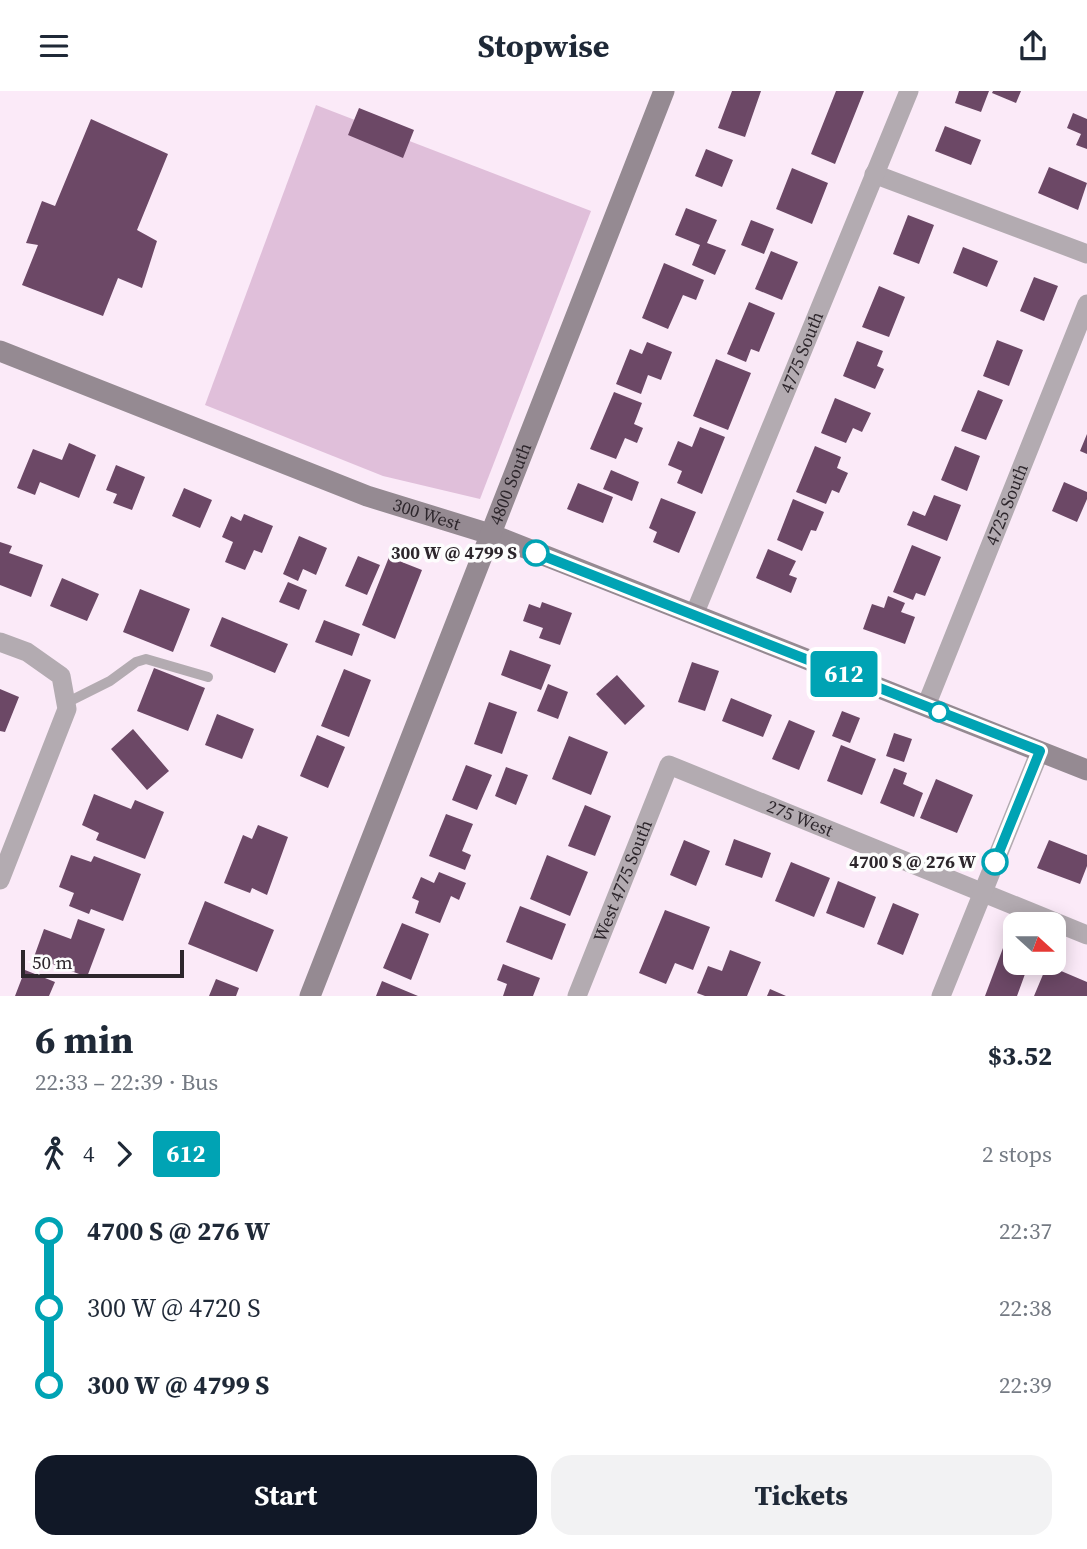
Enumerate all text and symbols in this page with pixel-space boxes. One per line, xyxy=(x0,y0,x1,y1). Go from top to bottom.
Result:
text: Stopwise xyxy=(477,24,610,68)
icon: menu xyxy=(35,27,73,65)
icon: share xyxy=(1014,27,1052,65)
street label: 4775 South xyxy=(773,307,829,397)
street label: 4800 South xyxy=(483,439,537,528)
street label: 4725 South xyxy=(979,459,1034,549)
street label: 300 West xyxy=(390,492,464,536)
place label: 300 W @ 4799 S xyxy=(391,540,517,565)
marker: 300 W @ 4799 S xyxy=(523,540,549,566)
line badge: 612 xyxy=(804,651,884,697)
text: 612 xyxy=(824,657,864,690)
unlabelled marker xyxy=(929,702,949,722)
street label: 275 West xyxy=(763,793,837,843)
street label: West 4775 South xyxy=(587,816,658,945)
place label: 4700 S @ 276 W xyxy=(849,849,976,874)
marker: 4700 S @ 276 W xyxy=(982,849,1008,875)
north arrow xyxy=(1003,912,1066,975)
map controls xyxy=(1003,912,1066,975)
scale bar xyxy=(21,947,184,979)
text: 50 m xyxy=(32,949,73,975)
text: 6 min xyxy=(35,1014,134,1066)
text: $3.52 xyxy=(988,1038,1052,1074)
text: 22:33 – 22:39 · Bus xyxy=(35,1066,218,1098)
icon: walk xyxy=(35,1135,73,1173)
icon: forward xyxy=(105,1135,143,1173)
text: 612 xyxy=(167,1137,206,1170)
text: 4 xyxy=(83,1138,95,1170)
text: 2 stops xyxy=(982,1138,1052,1170)
text: 4700 S @ 276 W xyxy=(87,1213,270,1249)
text: 22:37 xyxy=(999,1215,1052,1247)
text: 300 W @ 4720 S xyxy=(87,1290,260,1326)
text: 22:38 xyxy=(999,1292,1052,1324)
text: 300 W @ 4799 S xyxy=(87,1367,269,1403)
text: 22:39 xyxy=(999,1369,1052,1401)
button: Start xyxy=(35,1455,537,1535)
button: Tickets xyxy=(551,1455,1052,1535)

